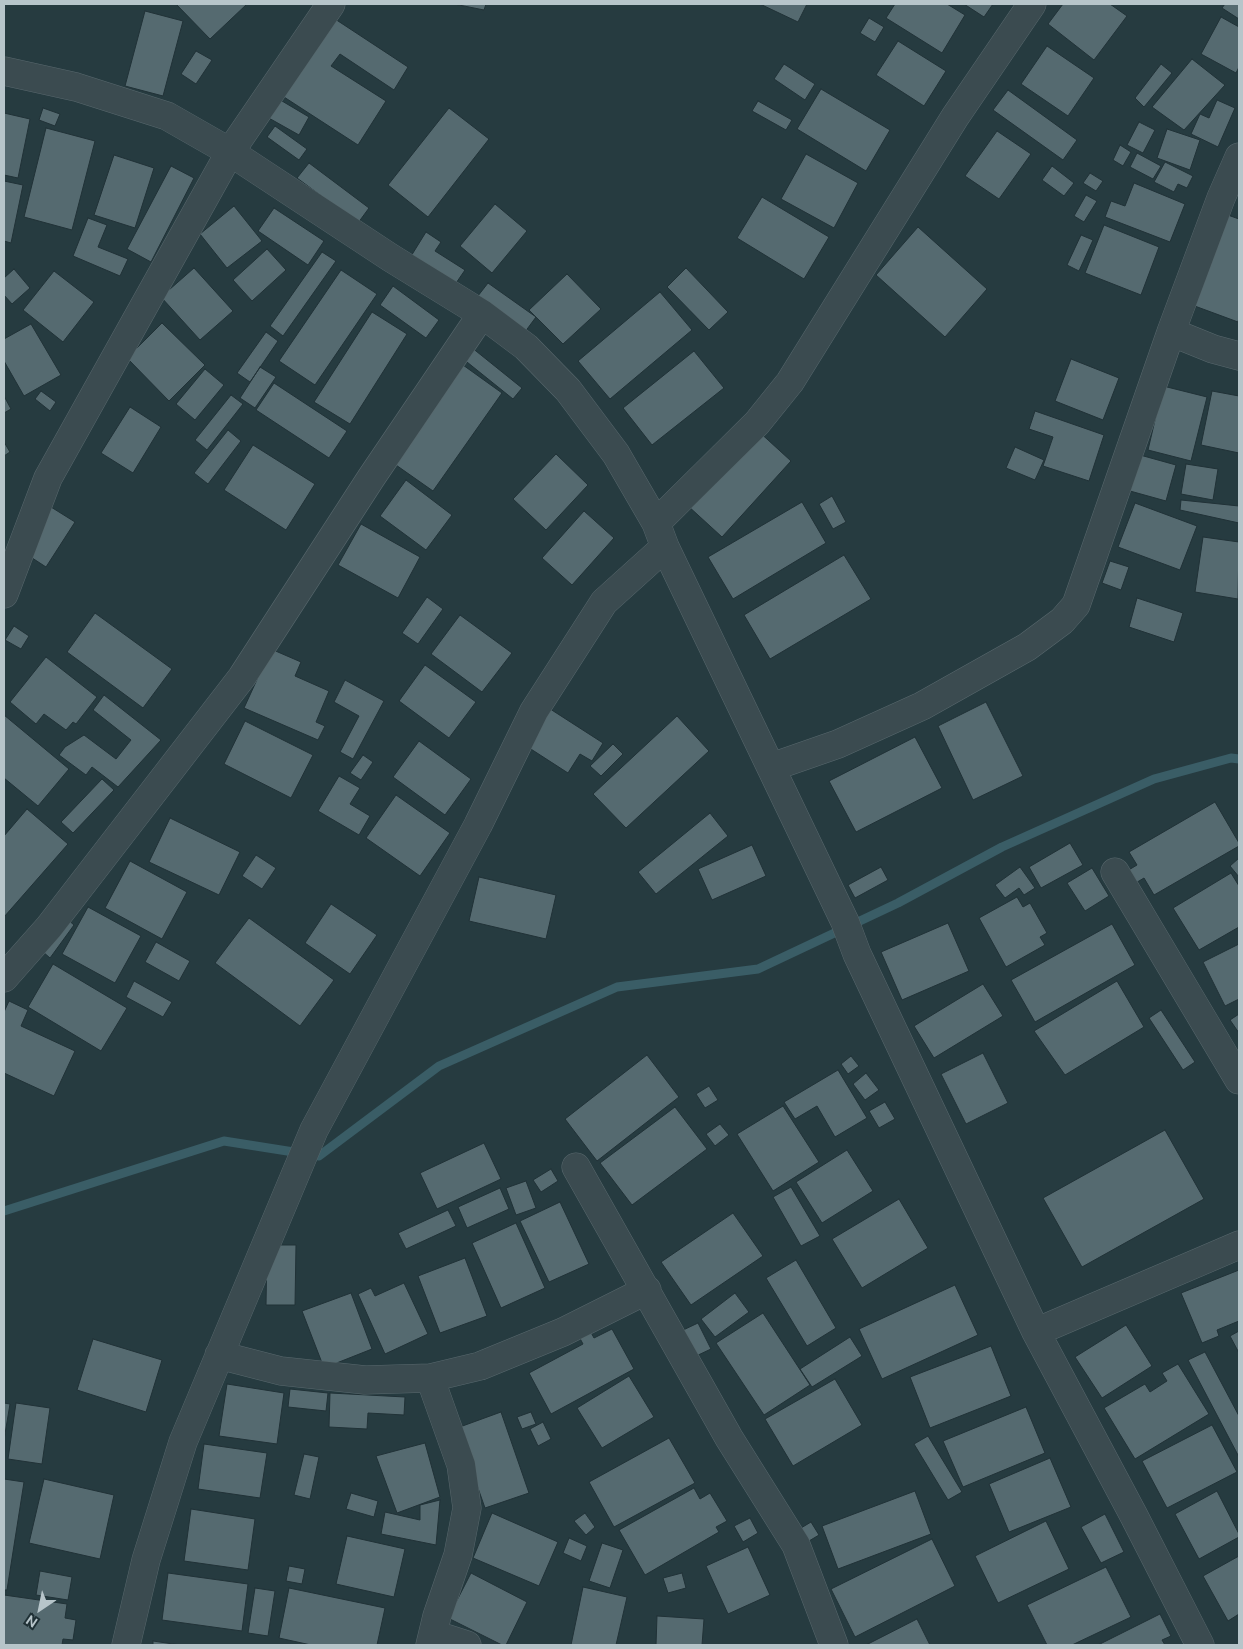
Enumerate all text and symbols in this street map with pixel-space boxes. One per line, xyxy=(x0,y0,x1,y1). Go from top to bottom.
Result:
north arrow xyxy=(15,1584,65,1634)
text: N xyxy=(23,1612,40,1631)

